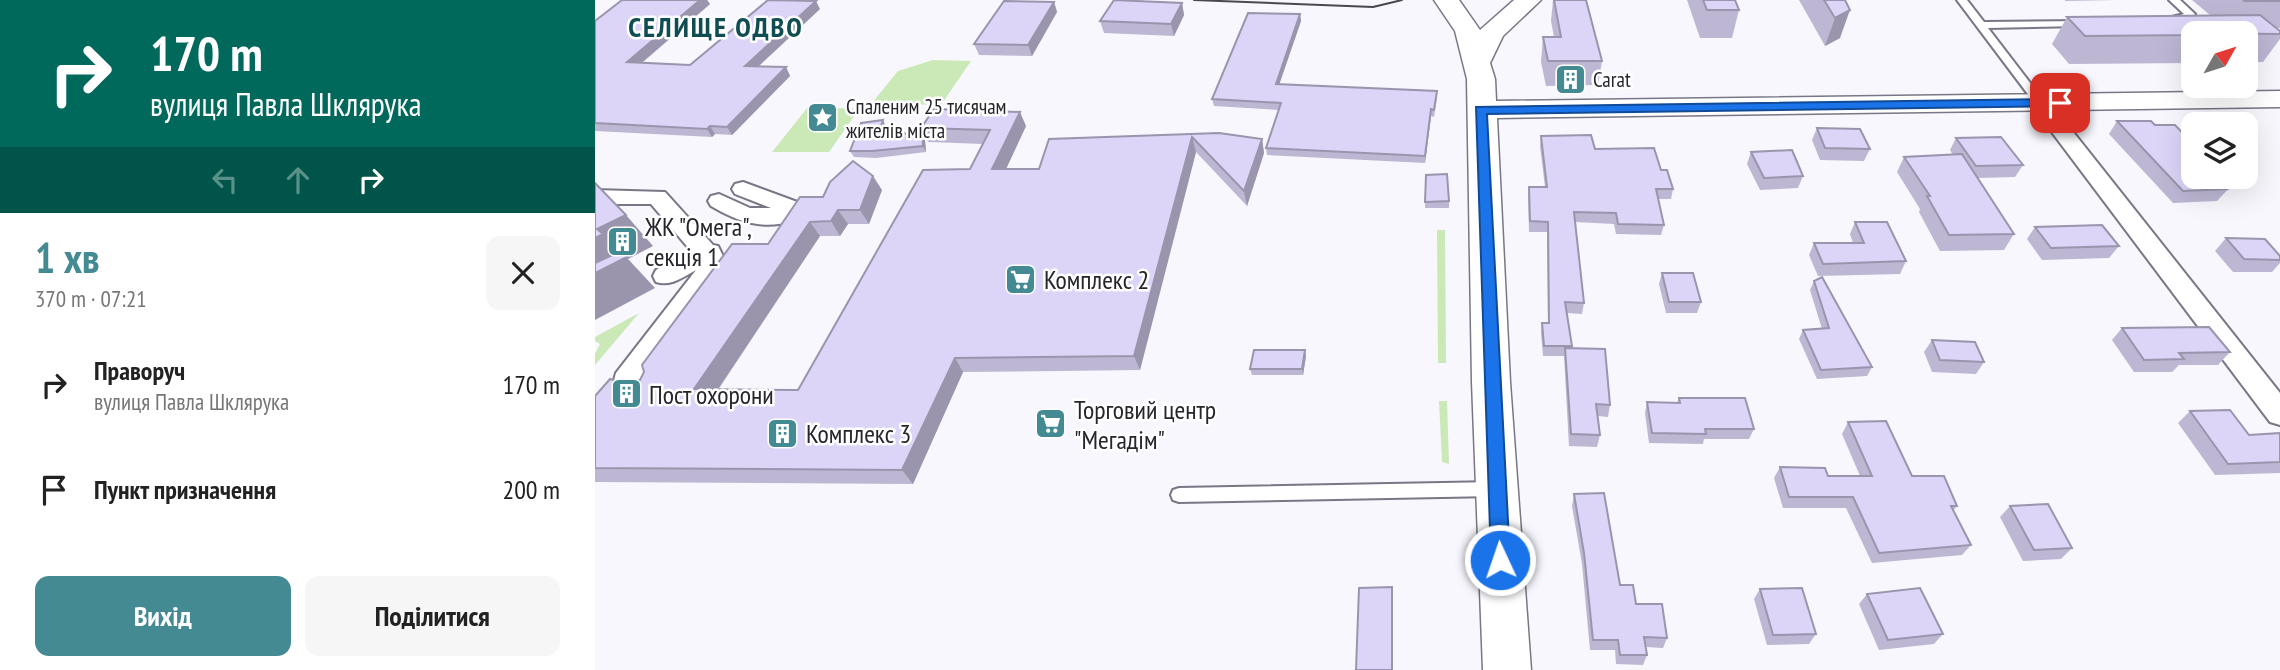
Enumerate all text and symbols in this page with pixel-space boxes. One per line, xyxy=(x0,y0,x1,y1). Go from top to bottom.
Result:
district label: СЕЛИЩЕ ОДВО xyxy=(628,8,804,45)
text: 170 m xyxy=(150,21,263,85)
north arrow xyxy=(2181,21,2257,98)
map controls xyxy=(2181,21,2258,189)
icon: right xyxy=(35,28,126,119)
building icon: Carat xyxy=(1553,62,1587,96)
place label: Carat xyxy=(1593,66,1631,93)
pin xyxy=(2030,73,2090,133)
text: вулиця Павла Шклярука xyxy=(150,83,422,125)
icon: arrive xyxy=(2041,84,2079,122)
place label: Спаленим 25 тисячам жителів міста xyxy=(846,93,1007,144)
place icon: Спаленим 25 тисячам жителів міста xyxy=(806,101,840,135)
button: layers xyxy=(2181,112,2258,189)
icon: left xyxy=(206,161,244,199)
icon: ahead xyxy=(279,161,317,199)
icon: right xyxy=(352,161,390,199)
place label: ЖК "Омега", секція 1 xyxy=(644,210,752,273)
building icon: ЖК "Омега", секція 1 xyxy=(605,224,639,258)
text: 1 хв xyxy=(35,230,100,285)
button: close xyxy=(486,236,560,310)
supermarket icon: Комплекс 2 xyxy=(1004,262,1038,296)
place label: Комплекс 2 xyxy=(1044,263,1149,296)
text: 370 m · 07:21 xyxy=(35,284,147,313)
text: Праворуч xyxy=(94,354,185,387)
icon: right xyxy=(35,366,73,404)
text: 170 m xyxy=(502,368,560,401)
building icon: Пост охорони xyxy=(609,377,643,411)
place label: Пост охорони xyxy=(649,378,774,411)
text: вулиця Павла Шклярука xyxy=(94,387,289,416)
place label: Торговий центр "Мегадім" xyxy=(1074,393,1216,456)
supermarket icon: Торговий центр "Мегадім" xyxy=(1034,407,1068,441)
building icon: Комплекс 3 xyxy=(766,416,800,450)
place label: Комплекс 3 xyxy=(806,417,911,450)
icon: arrive xyxy=(35,471,73,509)
text: Пункт призначення xyxy=(94,473,276,506)
text: 200 m xyxy=(502,473,560,506)
position arrow xyxy=(1463,523,1537,597)
button: Вихід xyxy=(35,576,291,656)
button: Поділитися xyxy=(305,576,560,656)

